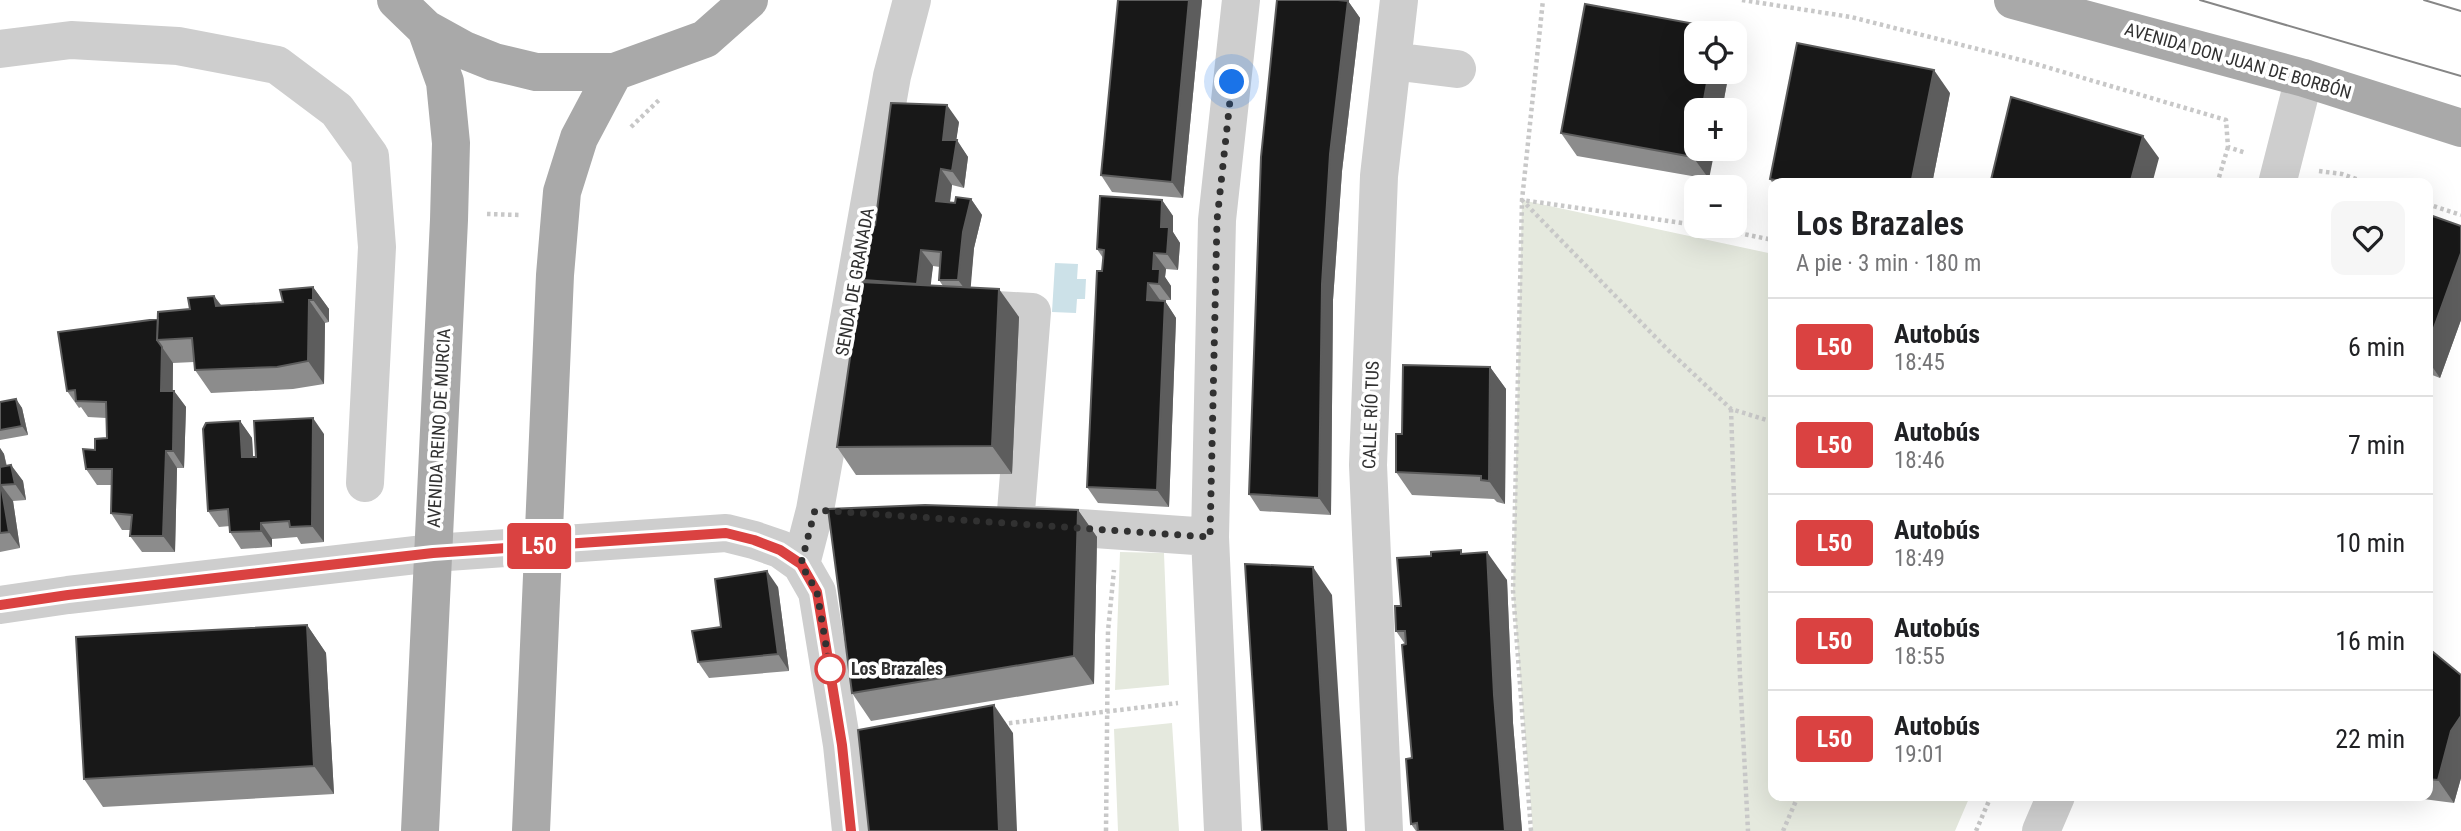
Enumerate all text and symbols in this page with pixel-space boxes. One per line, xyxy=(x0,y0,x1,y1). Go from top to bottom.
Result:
street label: AVENIDA DON JUAN DE BORBÓN xyxy=(2122,18,2354,103)
map controls xyxy=(1684,21,1747,238)
button: locate xyxy=(1684,21,1747,84)
your location xyxy=(1214,64,1249,99)
button: + xyxy=(1684,98,1747,161)
button: − xyxy=(1684,175,1747,238)
button: heart xyxy=(2331,201,2405,275)
text: Los Brazales xyxy=(1796,204,1964,243)
street label: SENDA DE GRANADA xyxy=(831,206,878,358)
text: A pie · 3 min · 180 m xyxy=(1796,250,1981,277)
text: Autobús xyxy=(1894,319,1980,349)
street label: AVENIDA REINO DE MURCIA xyxy=(423,327,454,528)
text: 6 min xyxy=(2348,332,2405,362)
text: L50 xyxy=(1817,333,1852,361)
text: 18:45 xyxy=(1894,349,1945,376)
street label: CALLE RÍO TUS xyxy=(1358,361,1383,469)
text: Autobús xyxy=(1894,417,1980,447)
text: 7 min xyxy=(2348,430,2405,460)
text: L50 xyxy=(1817,431,1852,459)
text: 18:46 xyxy=(1894,447,1945,474)
text: Autobús xyxy=(1894,515,1980,545)
line badge: L50 xyxy=(499,523,579,569)
text: 10 min xyxy=(2335,528,2405,558)
text: L50 xyxy=(1817,529,1852,557)
text: L50 xyxy=(521,532,557,560)
text: 18:49 xyxy=(1894,545,1945,572)
text: Autobús xyxy=(1894,613,1980,643)
text: 16 min xyxy=(2335,626,2405,656)
text: L50 xyxy=(1817,627,1852,655)
text: 18:55 xyxy=(1894,643,1945,670)
marker: Los Brazales xyxy=(815,654,845,684)
place label: Los Brazales xyxy=(851,658,943,679)
text: Autobús xyxy=(1894,711,1980,741)
text: 22 min xyxy=(2335,724,2405,754)
text: L50 xyxy=(1817,725,1852,753)
text: 19:01 xyxy=(1894,741,1945,768)

